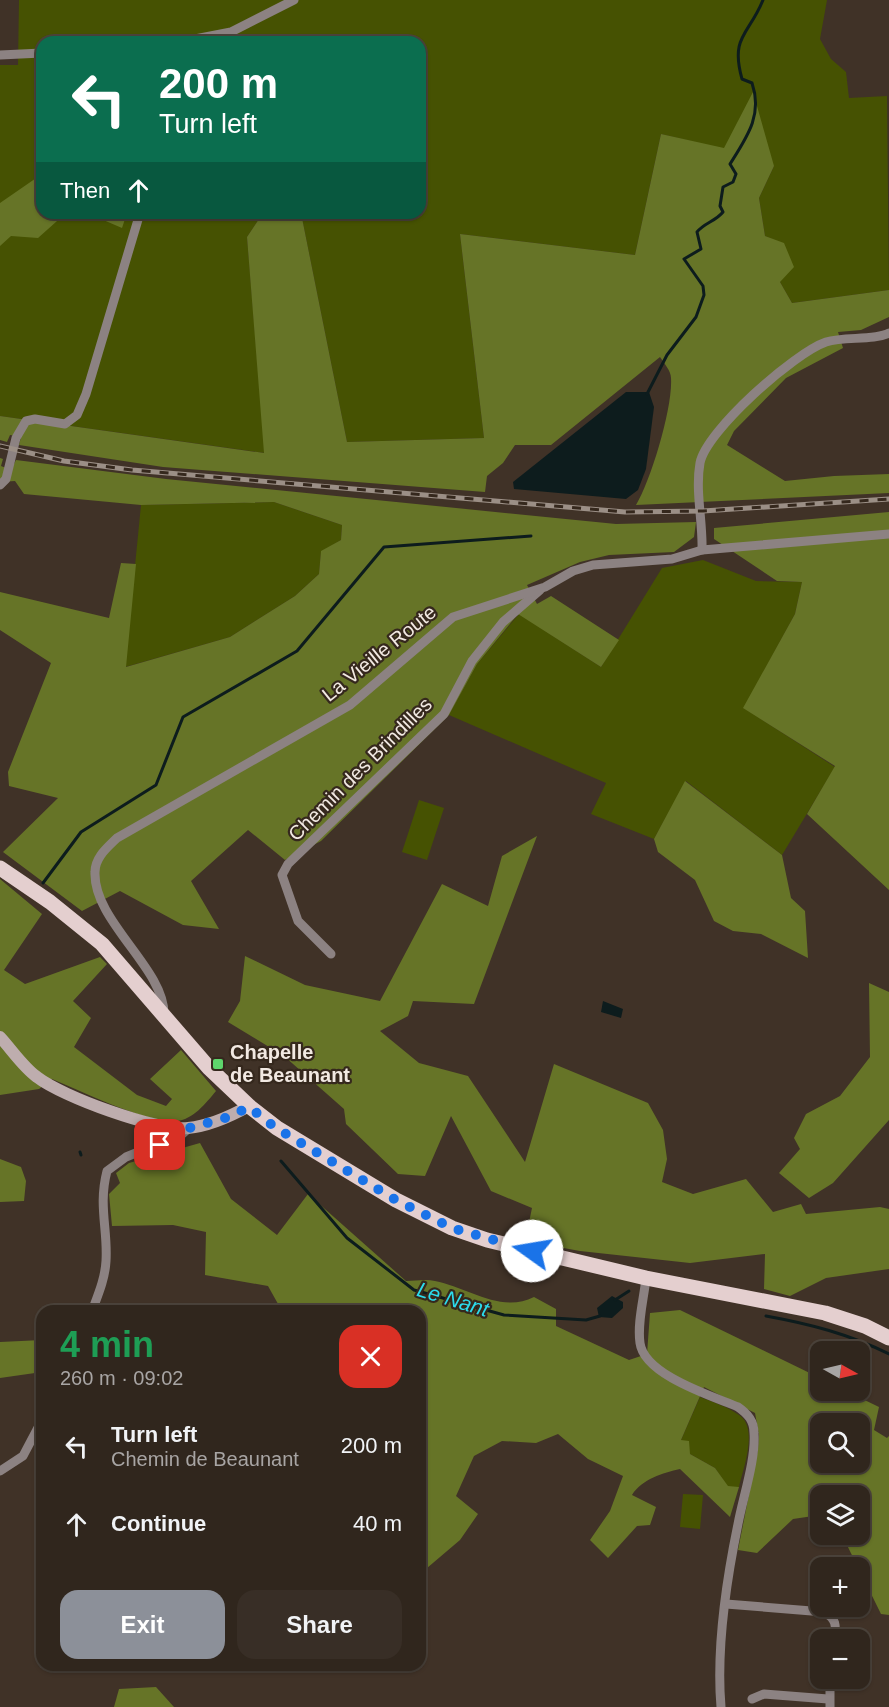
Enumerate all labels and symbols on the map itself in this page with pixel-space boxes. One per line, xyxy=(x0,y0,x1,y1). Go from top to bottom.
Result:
street label: La Vieille Route xyxy=(318,600,440,706)
street label: Chemin des Brindilles xyxy=(284,693,436,845)
place label: Chapelle de Beaunant xyxy=(230,1041,350,1086)
marker: Chapelle de Beaunant xyxy=(211,1057,225,1071)
pin xyxy=(134,1119,185,1170)
position arrow xyxy=(500,1219,564,1283)
water label: Le Nant xyxy=(414,1277,493,1321)
north arrow xyxy=(810,1341,870,1401)

